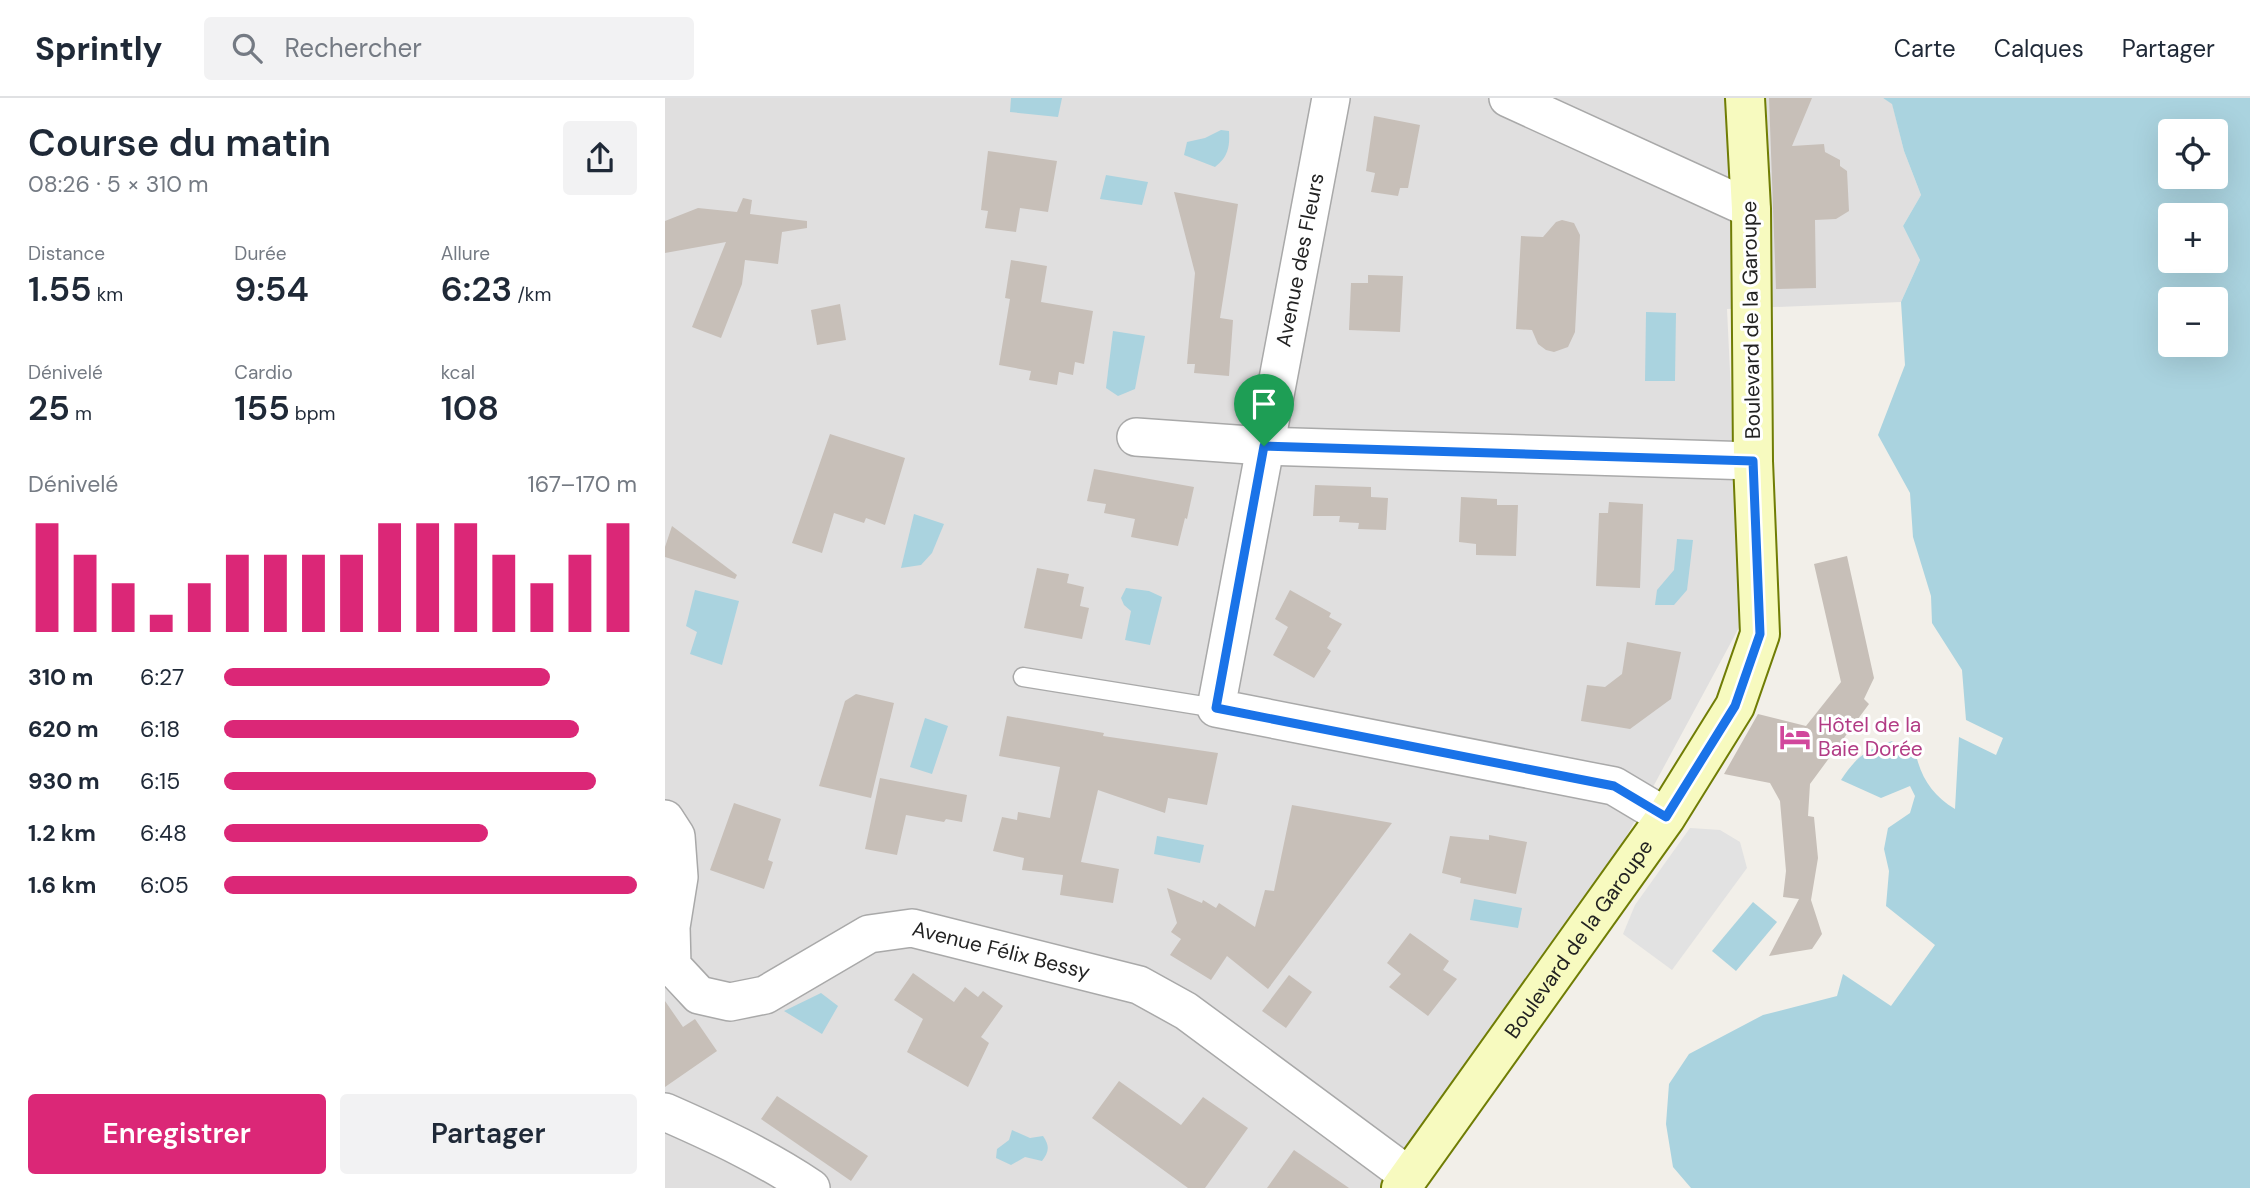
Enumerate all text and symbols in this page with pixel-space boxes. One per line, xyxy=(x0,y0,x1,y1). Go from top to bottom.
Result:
search box xyxy=(204,17,694,80)
text: Sprintly xyxy=(35,27,162,70)
icon: search xyxy=(228,29,266,67)
text: Rechercher xyxy=(284,31,422,65)
text: Carte xyxy=(1894,33,1956,64)
text: Calques xyxy=(1994,33,2084,64)
text: Partager xyxy=(2122,33,2215,64)
text: Course du matin xyxy=(28,118,331,168)
map controls xyxy=(2158,119,2228,357)
button: locate xyxy=(2158,119,2228,189)
button: share xyxy=(563,121,637,195)
text: 08:26 · 5 × 310 m xyxy=(28,169,208,199)
street label: Avenue des Fleurs xyxy=(1269,171,1331,349)
street label: Boulevard de la Garoupe xyxy=(1735,201,1767,439)
button: + xyxy=(2158,203,2228,273)
text: Distance xyxy=(28,241,105,266)
text: Durée xyxy=(234,241,287,266)
text: Allure xyxy=(441,241,490,266)
text: 1.55 xyxy=(28,266,92,312)
text: 9:54 xyxy=(234,266,309,312)
text: 6:23 xyxy=(441,266,512,312)
text: km xyxy=(92,282,123,307)
text: /km xyxy=(512,282,551,307)
button: − xyxy=(2158,287,2228,357)
text: Dénivelé xyxy=(28,360,103,385)
text: Cardio xyxy=(234,360,293,385)
text: kcal xyxy=(441,360,475,385)
pin xyxy=(1234,374,1294,446)
text: 25 xyxy=(28,385,70,431)
text: 155 xyxy=(234,385,290,431)
text: 108 xyxy=(441,385,499,431)
icon: arrive xyxy=(1245,385,1283,423)
text: m xyxy=(70,401,92,426)
text: bpm xyxy=(290,401,336,426)
text: Dénivelé xyxy=(28,469,118,499)
text: 167–170 m xyxy=(528,469,637,499)
text: 310 m xyxy=(28,662,93,692)
text: 6:27 xyxy=(140,662,184,692)
place label: Hôtel de la Baie Dorée xyxy=(1818,711,1923,763)
text: 620 m xyxy=(28,714,99,744)
text: 6:18 xyxy=(140,714,180,744)
hotel icon: Hôtel de la Baie Dorée xyxy=(1778,720,1812,754)
text: 930 m xyxy=(28,766,100,796)
text: 6:15 xyxy=(140,766,180,796)
text: 1.2 km xyxy=(28,818,96,848)
text: 6:48 xyxy=(140,818,187,848)
street label: Boulevard de la Garoupe xyxy=(1498,834,1660,1044)
text: 1.6 km xyxy=(28,870,96,900)
text: 6:05 xyxy=(140,870,189,900)
street label: Avenue Félix Bessy xyxy=(909,915,1093,986)
button: Enregistrer xyxy=(28,1094,326,1174)
button: Partager xyxy=(340,1094,637,1174)

